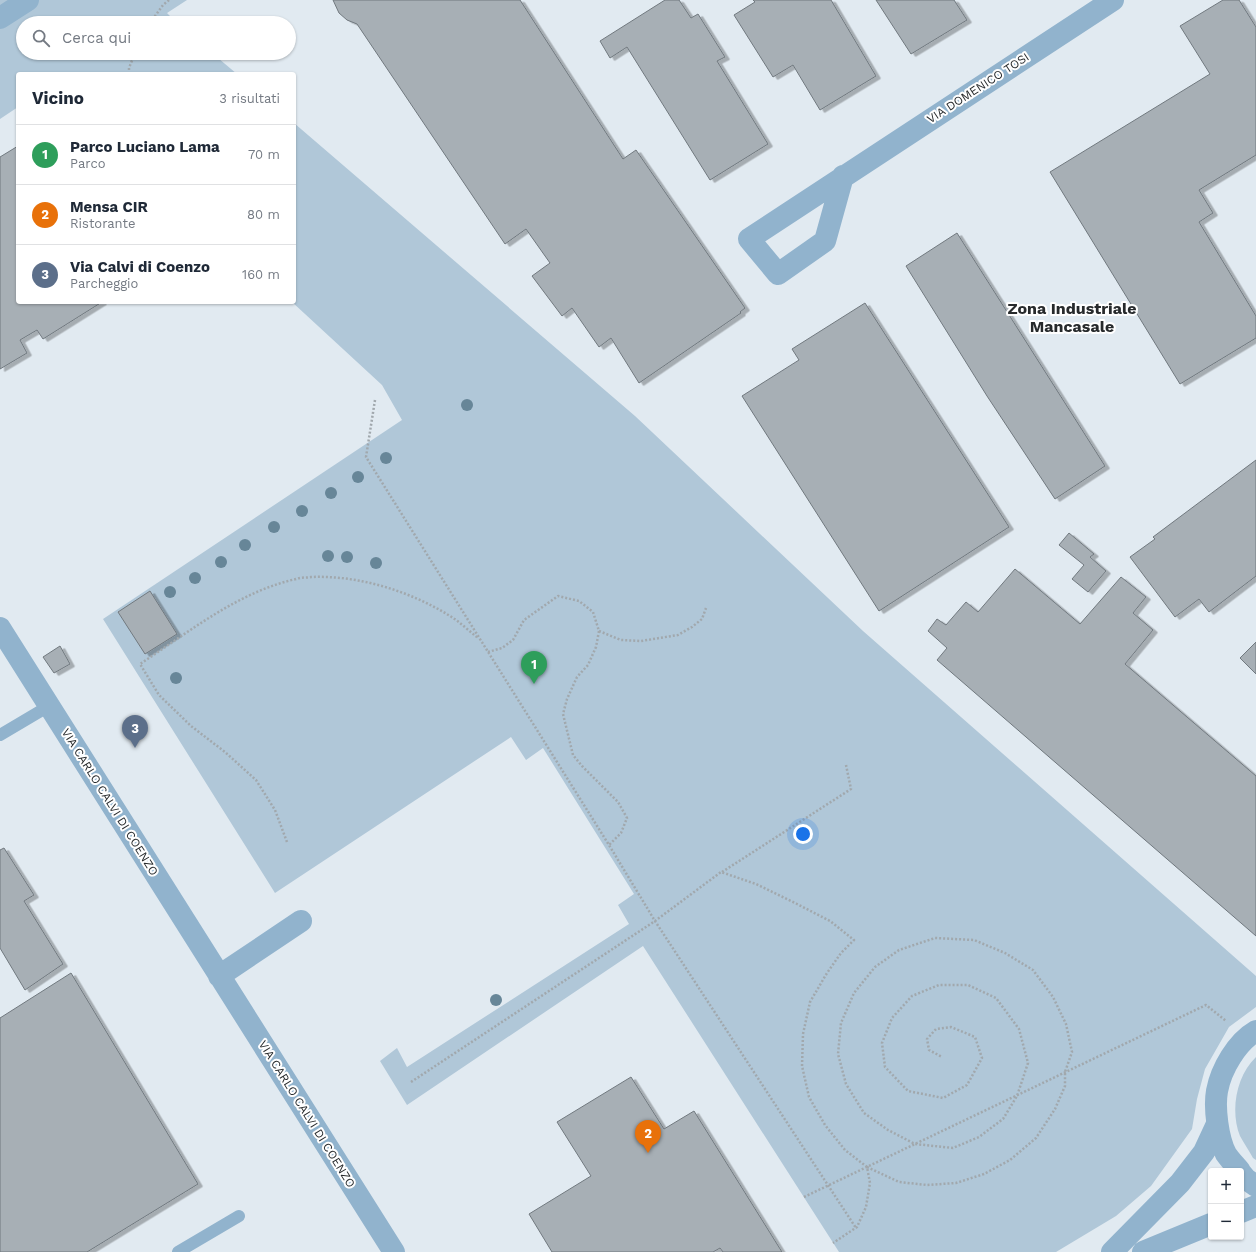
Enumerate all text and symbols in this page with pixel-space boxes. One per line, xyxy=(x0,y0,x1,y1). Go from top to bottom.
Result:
search box xyxy=(16,16,296,60)
icon: search xyxy=(30,27,52,49)
text: Cerca qui xyxy=(62,29,131,47)
street label: VIA DOMENICO TOSI xyxy=(924,50,1032,126)
text: Vicino xyxy=(32,88,84,108)
text: 3 risultati xyxy=(219,91,280,106)
text: Parco Luciano Lama xyxy=(70,138,220,156)
text: 1 xyxy=(42,147,48,162)
text: 70 m xyxy=(248,147,280,162)
text: Parco xyxy=(70,156,105,171)
text: Mensa CIR xyxy=(70,198,148,216)
text: 2 xyxy=(41,207,49,222)
text: 80 m xyxy=(247,207,280,222)
text: Ristorante xyxy=(70,216,136,231)
text: Via Calvi di Coenzo xyxy=(70,258,210,276)
text: 3 xyxy=(41,267,49,282)
text: 160 m xyxy=(242,267,280,282)
text: Parcheggio xyxy=(70,276,138,291)
district label: Zona Industriale Mancasale xyxy=(1008,299,1136,336)
pin: 1 xyxy=(521,651,547,684)
pin: 3 xyxy=(122,715,148,748)
street label: VIA CARLO CALVI DI COENZO xyxy=(59,726,161,878)
your location xyxy=(793,824,813,844)
street label: VIA CARLO CALVI DI COENZO xyxy=(256,1038,358,1190)
pin: 2 xyxy=(635,1120,661,1153)
map controls xyxy=(1208,1168,1244,1240)
button: + xyxy=(1208,1168,1244,1204)
button: − xyxy=(1208,1204,1244,1240)

